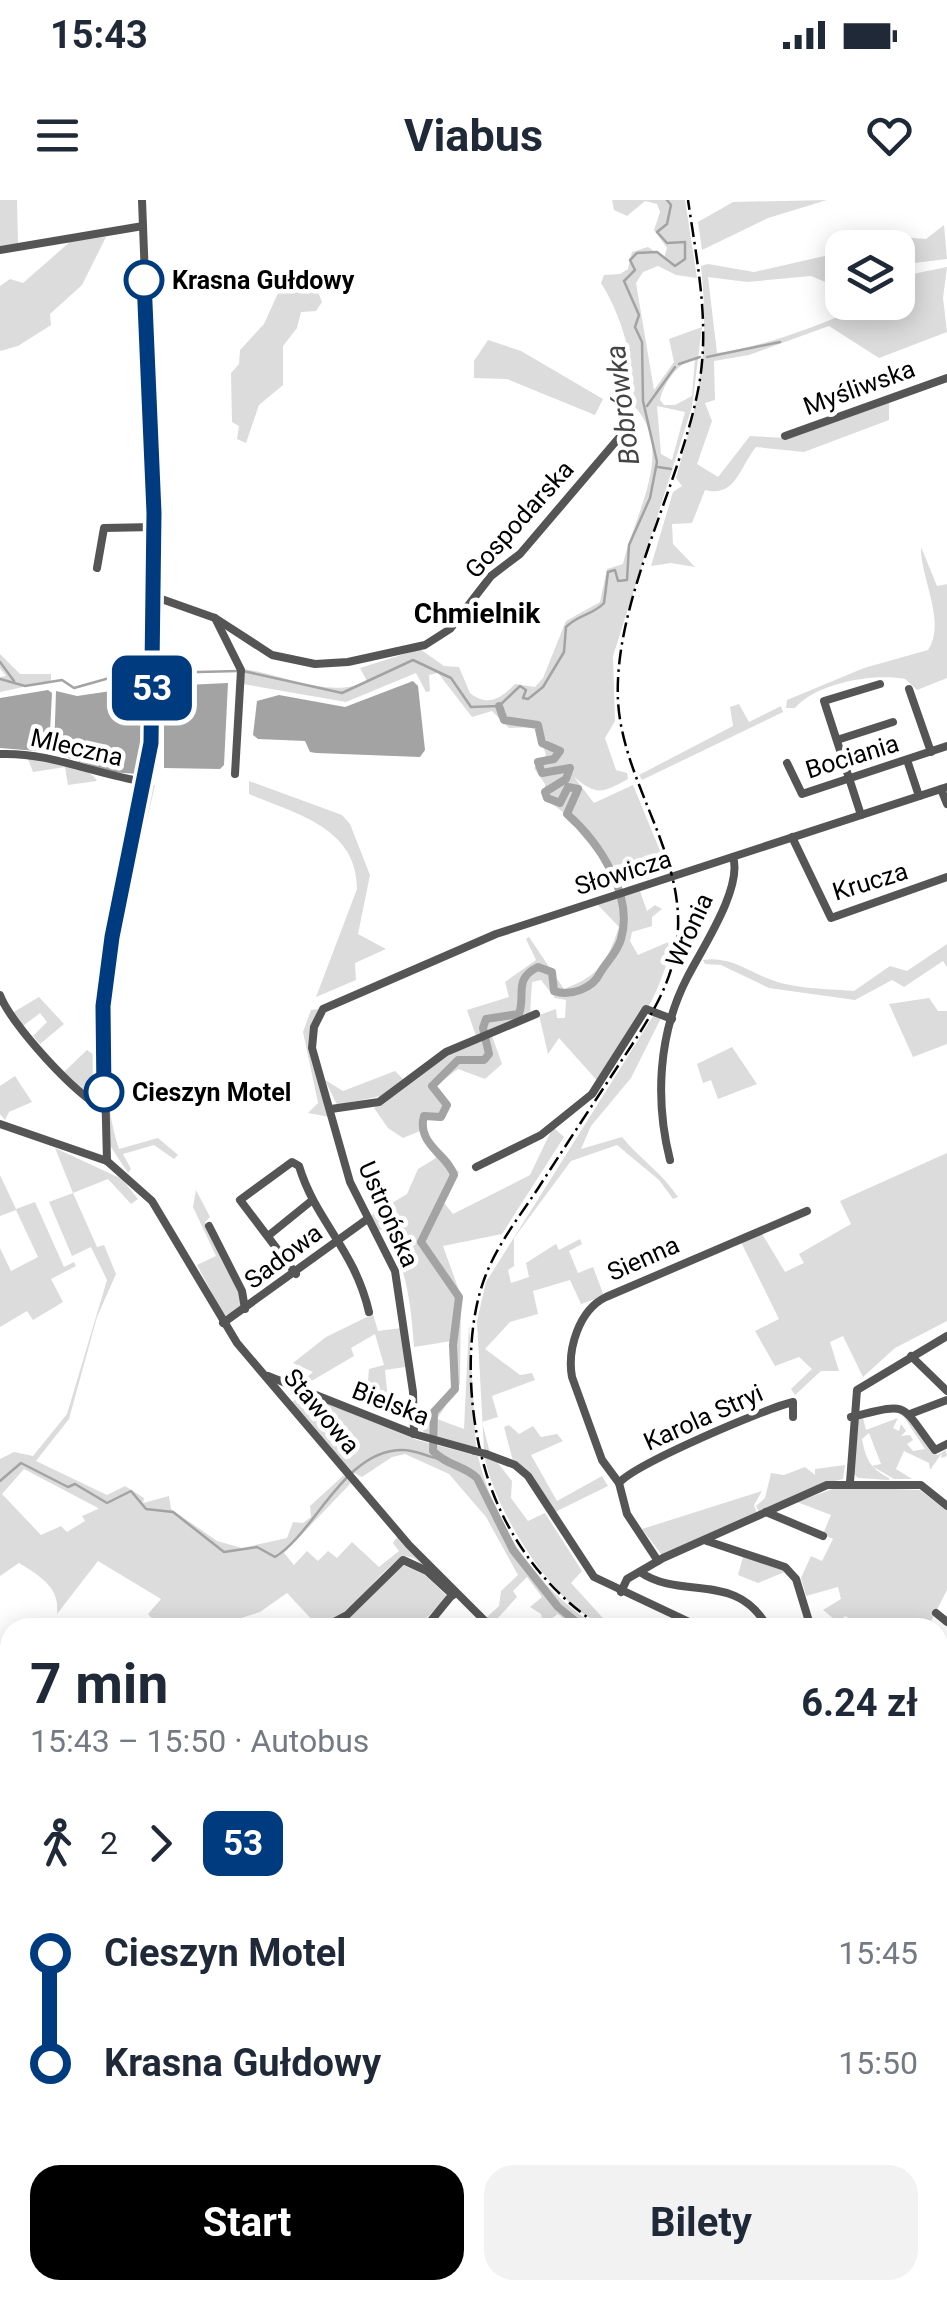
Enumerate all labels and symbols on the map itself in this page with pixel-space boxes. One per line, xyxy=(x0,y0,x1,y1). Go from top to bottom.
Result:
marker: Krasna Gułdowy xyxy=(125,261,163,299)
place label: Krasna Gułdowy xyxy=(172,266,355,295)
water label: Bobrówka xyxy=(599,343,646,467)
street label: Myśliwska xyxy=(799,354,919,421)
street label: Gospodarska xyxy=(459,455,580,584)
district label: Chmielnik xyxy=(414,597,541,630)
line badge: 53 xyxy=(107,656,197,720)
street label: Mleczna xyxy=(28,723,126,772)
street label: Bociania xyxy=(802,729,902,784)
street label: Słowicza xyxy=(571,844,675,901)
street label: Krucza xyxy=(829,856,911,907)
street label: Wronia xyxy=(660,889,719,972)
marker: Cieszyn Motel xyxy=(85,1073,123,1111)
place label: Cieszyn Motel xyxy=(132,1078,291,1107)
street label: Ustrońska xyxy=(352,1157,425,1272)
street label: Sadowa xyxy=(239,1218,328,1295)
street label: Sienna xyxy=(603,1230,684,1287)
street label: Stawowa xyxy=(278,1363,366,1460)
street label: Bielska xyxy=(348,1376,433,1431)
street label: Karola Stryi xyxy=(639,1378,767,1457)

